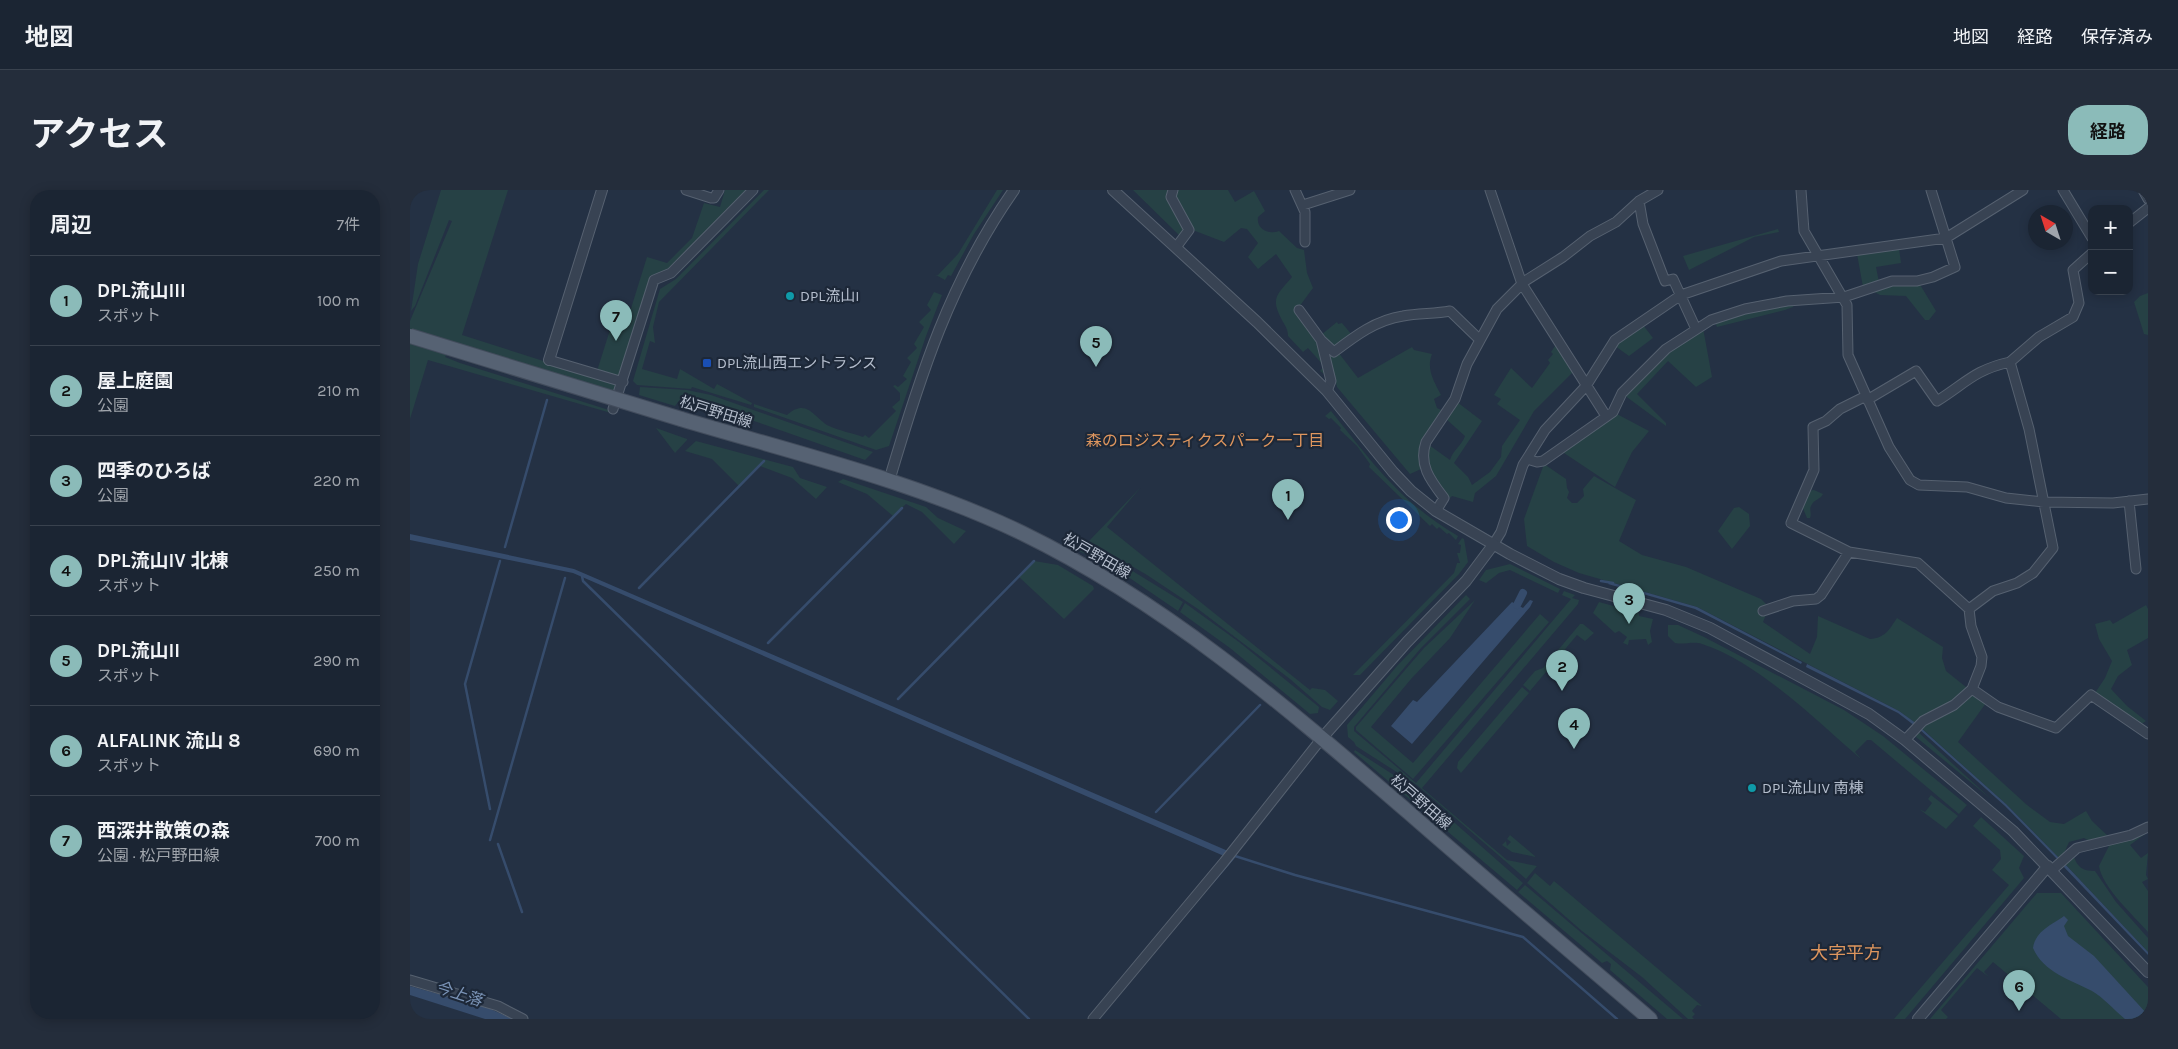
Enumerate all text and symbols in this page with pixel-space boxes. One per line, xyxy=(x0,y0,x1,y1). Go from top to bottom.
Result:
text: 地図 xyxy=(25,23,73,51)
text: 地図 xyxy=(1953,26,1989,48)
text: 経路 xyxy=(2017,26,2053,48)
text: 保存済み xyxy=(2081,26,2153,48)
button: 経路 xyxy=(2068,105,2148,155)
text: アクセス xyxy=(30,114,168,155)
north arrow xyxy=(2028,205,2073,250)
map controls xyxy=(2088,205,2133,295)
button: + xyxy=(2088,205,2133,250)
text: 周辺 xyxy=(50,213,92,237)
text: 7件 xyxy=(336,215,360,234)
button: − xyxy=(2088,250,2133,295)
text: DPL流山III xyxy=(97,280,186,302)
place label: DPL流山I xyxy=(800,287,859,305)
marker: DPL流山I xyxy=(784,290,796,302)
text: 1 xyxy=(63,291,69,310)
text: 100 m xyxy=(317,291,360,310)
pin: 7 xyxy=(600,300,632,341)
text: スポット xyxy=(97,306,161,325)
pin: 5 xyxy=(1080,326,1112,367)
place label: DPL流山西エントランス xyxy=(717,354,877,372)
marker: DPL流山西エントランス xyxy=(701,357,713,369)
text: 屋上庭園 xyxy=(97,370,173,392)
text: 2 xyxy=(61,381,71,400)
text: 210 m xyxy=(317,381,360,400)
street label: 松戸野田線 xyxy=(677,392,755,432)
text: 公園 xyxy=(97,396,129,415)
district label: 森のロジスティクスパーク一丁目 xyxy=(1086,431,1324,450)
text: 四季のひろば xyxy=(97,460,211,482)
text: 3 xyxy=(61,471,71,490)
text: 220 m xyxy=(313,471,360,490)
pin: 1 xyxy=(1272,479,1304,520)
text: 公園 xyxy=(97,486,129,505)
your location xyxy=(1386,507,1412,533)
street label: 松戸野田線 xyxy=(1060,529,1134,583)
text: DPL流山IV 北棟 xyxy=(97,550,229,572)
text: 4 xyxy=(61,561,71,580)
text: 250 m xyxy=(313,561,360,580)
text: スポット xyxy=(97,576,161,595)
pin: 3 xyxy=(1613,583,1645,624)
text: DPL流山II xyxy=(97,640,180,662)
pin: 2 xyxy=(1546,650,1578,691)
text: 5 xyxy=(61,651,71,670)
text: 290 m xyxy=(313,651,360,670)
text: スポット xyxy=(97,666,161,685)
pin: 4 xyxy=(1558,708,1590,749)
text: ALFALINK 流山 8 xyxy=(97,730,240,752)
text: 6 xyxy=(61,741,71,760)
text: 690 m xyxy=(313,741,360,760)
text: スポット xyxy=(97,756,161,775)
street label: 松戸野田線 xyxy=(1387,771,1455,833)
place label: DPL流山IV 南棟 xyxy=(1762,779,1863,797)
marker: DPL流山IV 南棟 xyxy=(1746,782,1758,794)
text: 西深井散策の森 xyxy=(97,820,230,842)
text: 7 xyxy=(62,831,70,850)
text: 700 m xyxy=(315,831,360,850)
text: 公園 · 松戸野田線 xyxy=(97,846,219,865)
district label: 大字平方 xyxy=(1810,942,1882,964)
pin: 6 xyxy=(2003,970,2035,1011)
water label: 今上落 xyxy=(433,977,487,1011)

